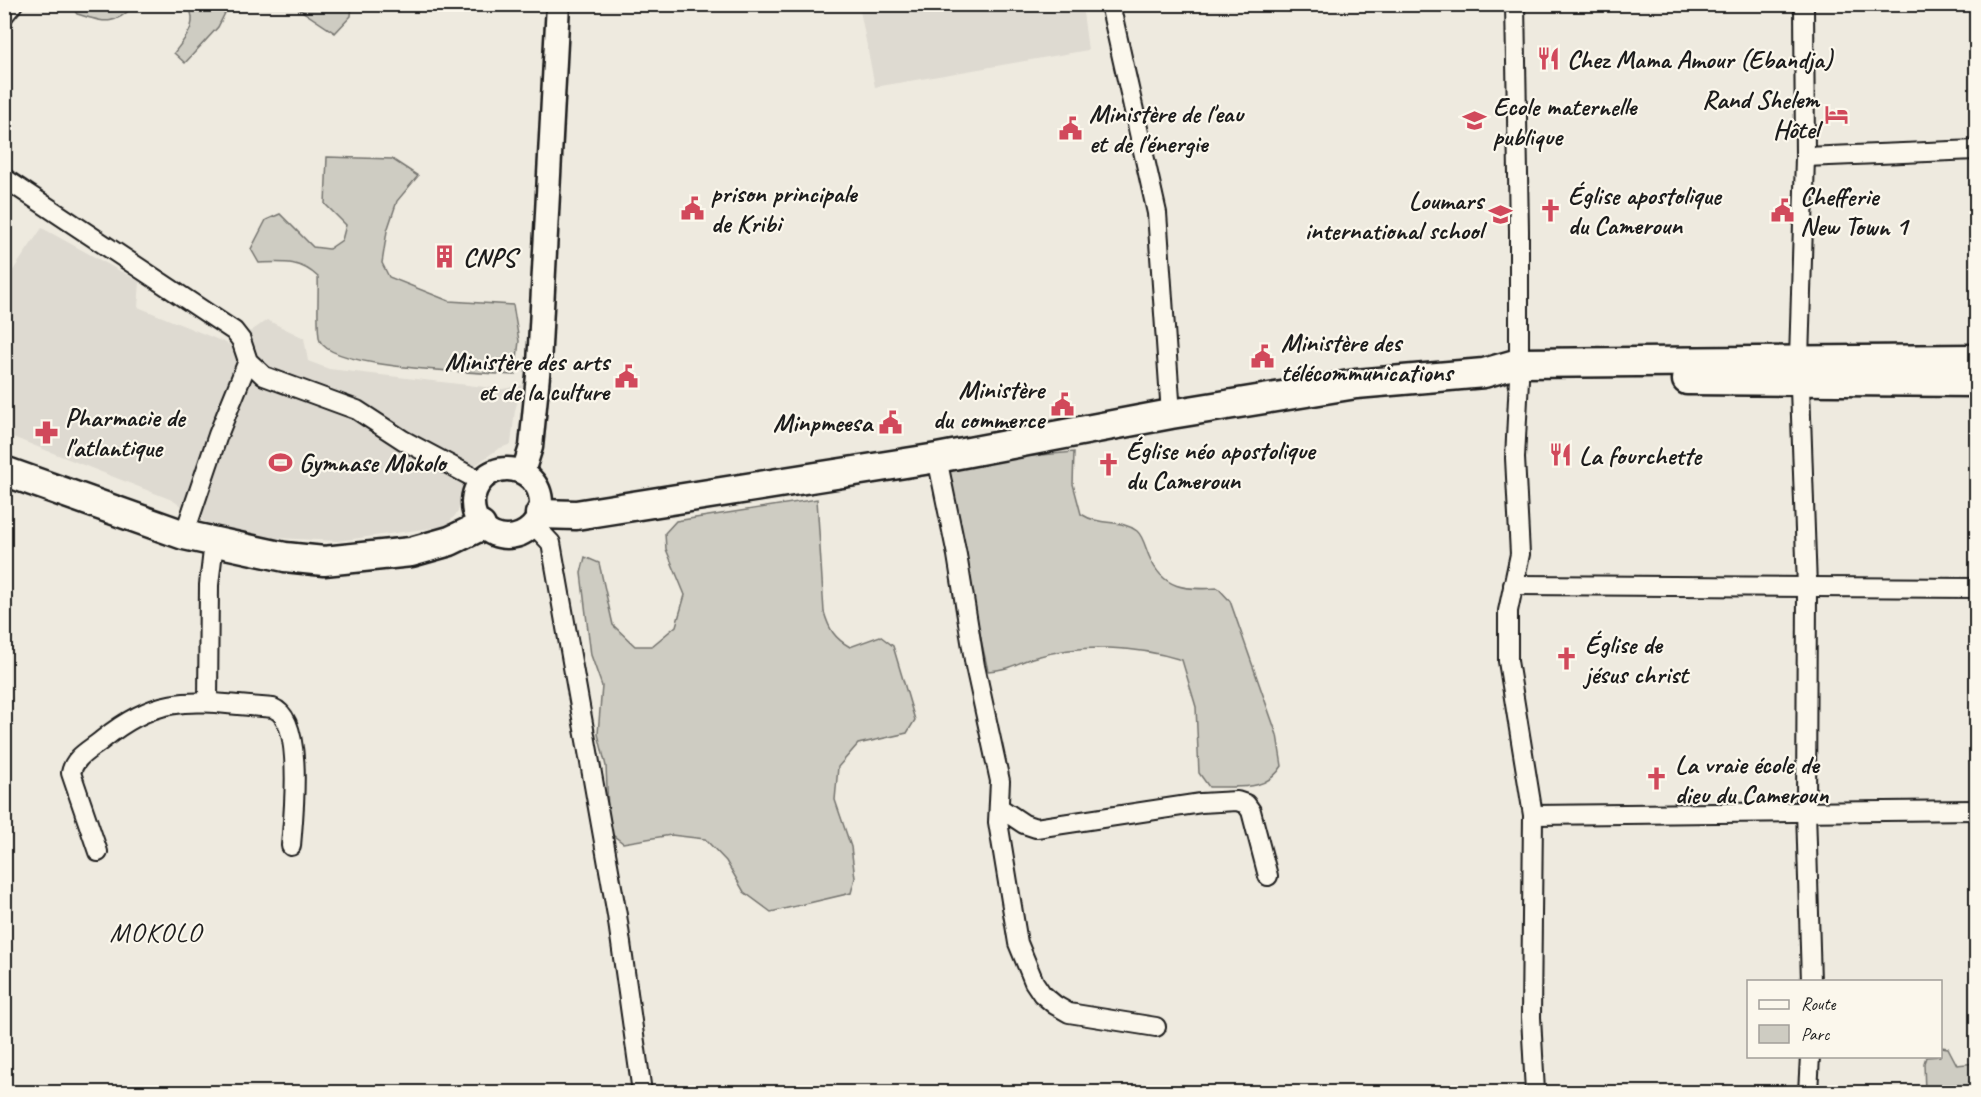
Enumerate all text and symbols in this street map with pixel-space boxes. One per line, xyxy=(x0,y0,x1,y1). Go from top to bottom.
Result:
place label: Chez Mama Amour (Ebandja) xyxy=(1567,43,1835,76)
restaurant icon: Chez Mama Amour (Ebandja) xyxy=(1536,46,1562,72)
place label: Rand Shelem Hôtel xyxy=(1702,83,1823,146)
place label: Ecole maternelle publique xyxy=(1493,90,1639,153)
place label: Ministère de l'eau et de l'énergie xyxy=(1089,97,1245,160)
hotel icon: Rand Shelem Hôtel xyxy=(1824,101,1850,127)
school or university icon: Ecole maternelle publique xyxy=(1462,108,1488,134)
public building icon: Ministère de l'eau et de l'énergie xyxy=(1058,115,1084,141)
place label: prison principale de Kribi xyxy=(711,177,859,240)
place label: Église apostolique du Cameroun xyxy=(1568,179,1723,242)
place label: Chefferie New Town 1 xyxy=(1800,180,1911,243)
place label: Loumars international school xyxy=(1305,184,1487,247)
public building icon: prison principale de Kribi xyxy=(680,195,706,221)
church icon: Église apostolique du Cameroun xyxy=(1537,197,1563,223)
public building icon: Chefferie New Town 1 xyxy=(1769,198,1795,224)
school or university icon: Loumars international school xyxy=(1488,202,1514,228)
place label: CNPS xyxy=(463,241,522,274)
building icon: CNPS xyxy=(432,244,458,270)
place label: Ministère des télécommunications xyxy=(1281,326,1455,389)
public building icon: Ministère des télécommunications xyxy=(1250,344,1276,370)
place label: Ministère des arts et de la culture xyxy=(445,345,612,408)
public building icon: Ministère des arts et de la culture xyxy=(614,363,640,389)
place label: Ministère du commerce xyxy=(933,373,1046,436)
public building icon: Ministère du commerce xyxy=(1049,391,1075,417)
place label: Pharmacie de l'atlantique xyxy=(65,401,187,464)
place label: Minpmeesa xyxy=(773,406,874,439)
public building icon: Minpmeesa xyxy=(877,409,903,435)
pharmacy icon: Pharmacie de l'atlantique xyxy=(34,419,60,445)
place label: Église néo apostolique du Cameroun xyxy=(1126,434,1317,497)
place label: La fourchette xyxy=(1579,439,1703,472)
restaurant icon: La fourchette xyxy=(1548,442,1574,468)
place label: Gymnase Mokolo xyxy=(299,446,448,479)
sports icon: Gymnase Mokolo xyxy=(268,449,294,475)
church icon: Église néo apostolique du Cameroun xyxy=(1095,452,1121,478)
place label: Église de jésus christ xyxy=(1582,628,1690,691)
church icon: Église de jésus christ xyxy=(1554,646,1580,672)
place label: La vraie école de dieu du Cameroun xyxy=(1675,748,1829,811)
church icon: La vraie école de dieu du Cameroun xyxy=(1644,766,1670,792)
district label: MOKOLO xyxy=(110,915,204,949)
legend xyxy=(1747,980,1942,1058)
text: Route xyxy=(1801,993,1836,1015)
text: Parc xyxy=(1801,1023,1830,1045)

